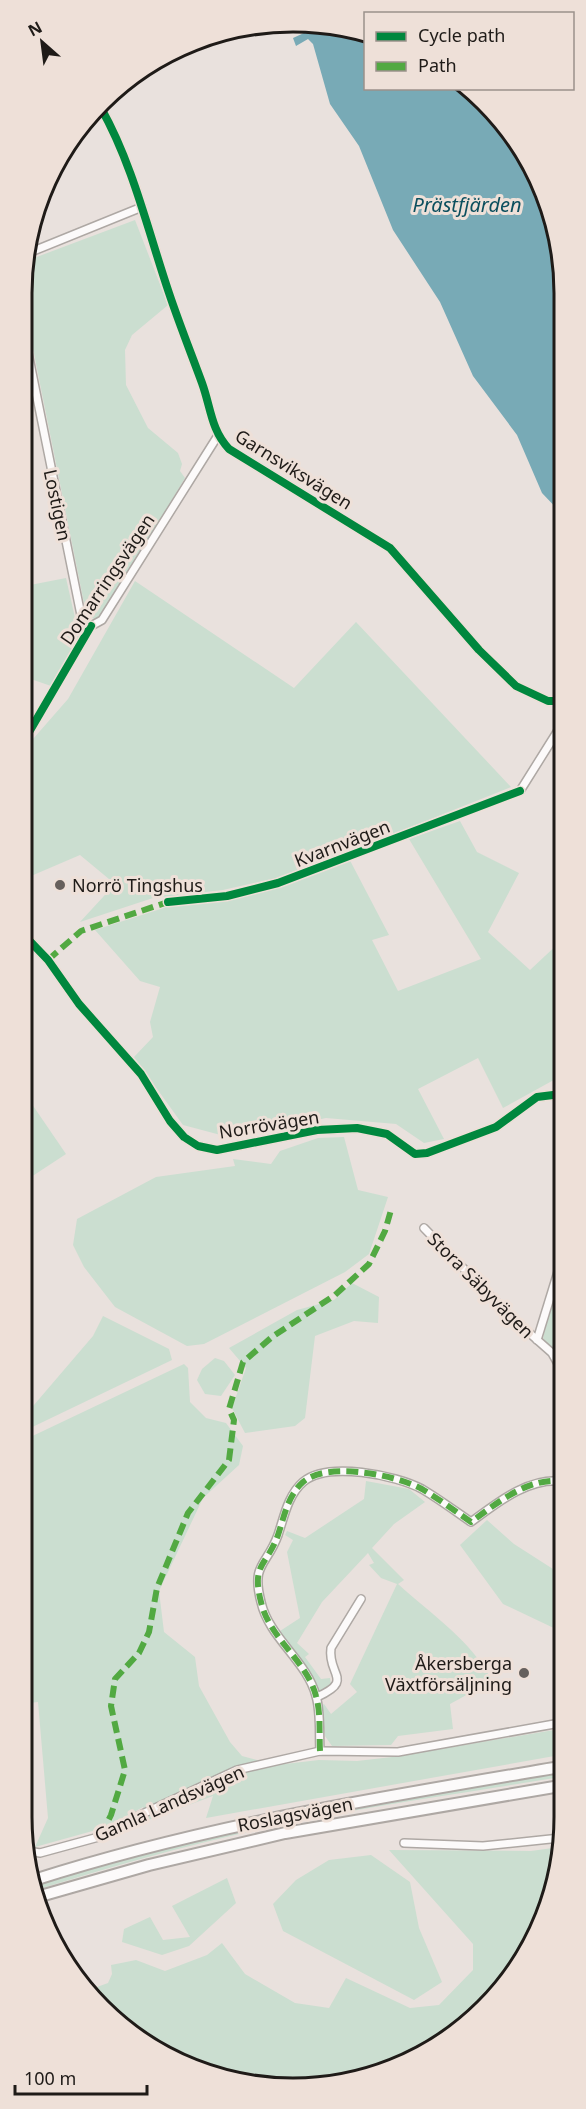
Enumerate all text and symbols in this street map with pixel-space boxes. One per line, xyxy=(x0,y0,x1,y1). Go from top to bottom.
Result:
north arrow xyxy=(12,12,72,72)
legend xyxy=(364,12,574,90)
text: N xyxy=(24,16,46,42)
text: Cycle path xyxy=(418,23,505,47)
text: Path xyxy=(418,53,457,77)
water label: Prästfjärden xyxy=(412,191,522,218)
street label: Garnsviksvägen xyxy=(231,423,357,515)
street label: Lostigen xyxy=(39,467,77,543)
street label: Domarringsvägen xyxy=(54,509,160,649)
street label: Kvarnvägen xyxy=(291,814,393,872)
place label: Norrö Tingshus xyxy=(72,873,203,897)
marker: Norrö Tingshus xyxy=(53,878,67,892)
street label: Norrövägen xyxy=(217,1104,321,1144)
street label: Stora Säbyvägen xyxy=(423,1227,539,1343)
place label: Åkersberga Växtförsäljning xyxy=(385,1651,512,1696)
marker: Åkersberga Växtförsäljning xyxy=(517,1666,531,1680)
street label: Gamla Landsvägen xyxy=(90,1759,248,1847)
street label: Roslagsvägen xyxy=(235,1791,355,1837)
scale bar xyxy=(15,2058,147,2096)
text: 100 m xyxy=(24,2066,76,2090)

